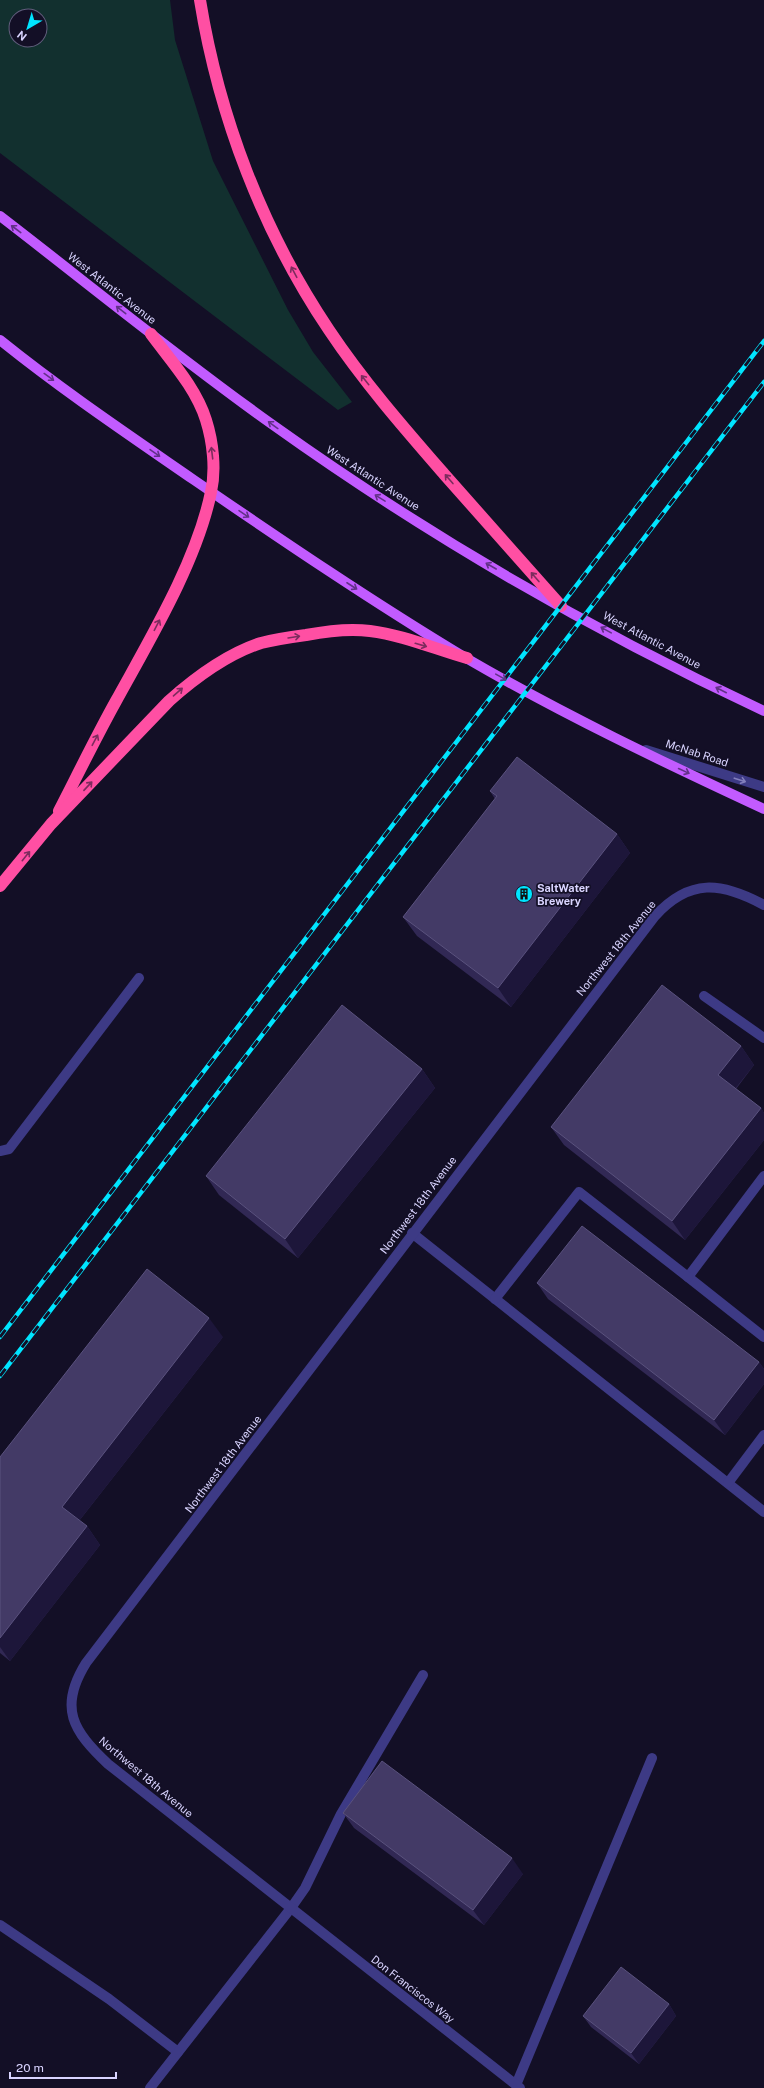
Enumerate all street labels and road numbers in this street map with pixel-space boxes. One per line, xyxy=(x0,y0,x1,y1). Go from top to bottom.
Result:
street label: West Atlantic Avenue xyxy=(65,250,159,326)
street label: West Atlantic Avenue xyxy=(324,443,422,513)
street label: West Atlantic Avenue xyxy=(601,609,703,671)
street label: McNab Road xyxy=(664,737,730,769)
street label: Northwest 18th Avenue xyxy=(574,898,658,998)
street label: Northwest 18th Avenue xyxy=(377,1154,459,1256)
street label: Northwest 18th Avenue xyxy=(182,1413,264,1515)
street label: Northwest 18th Avenue xyxy=(97,1734,195,1820)
street label: Don Franciscos Way xyxy=(369,1953,457,2025)

